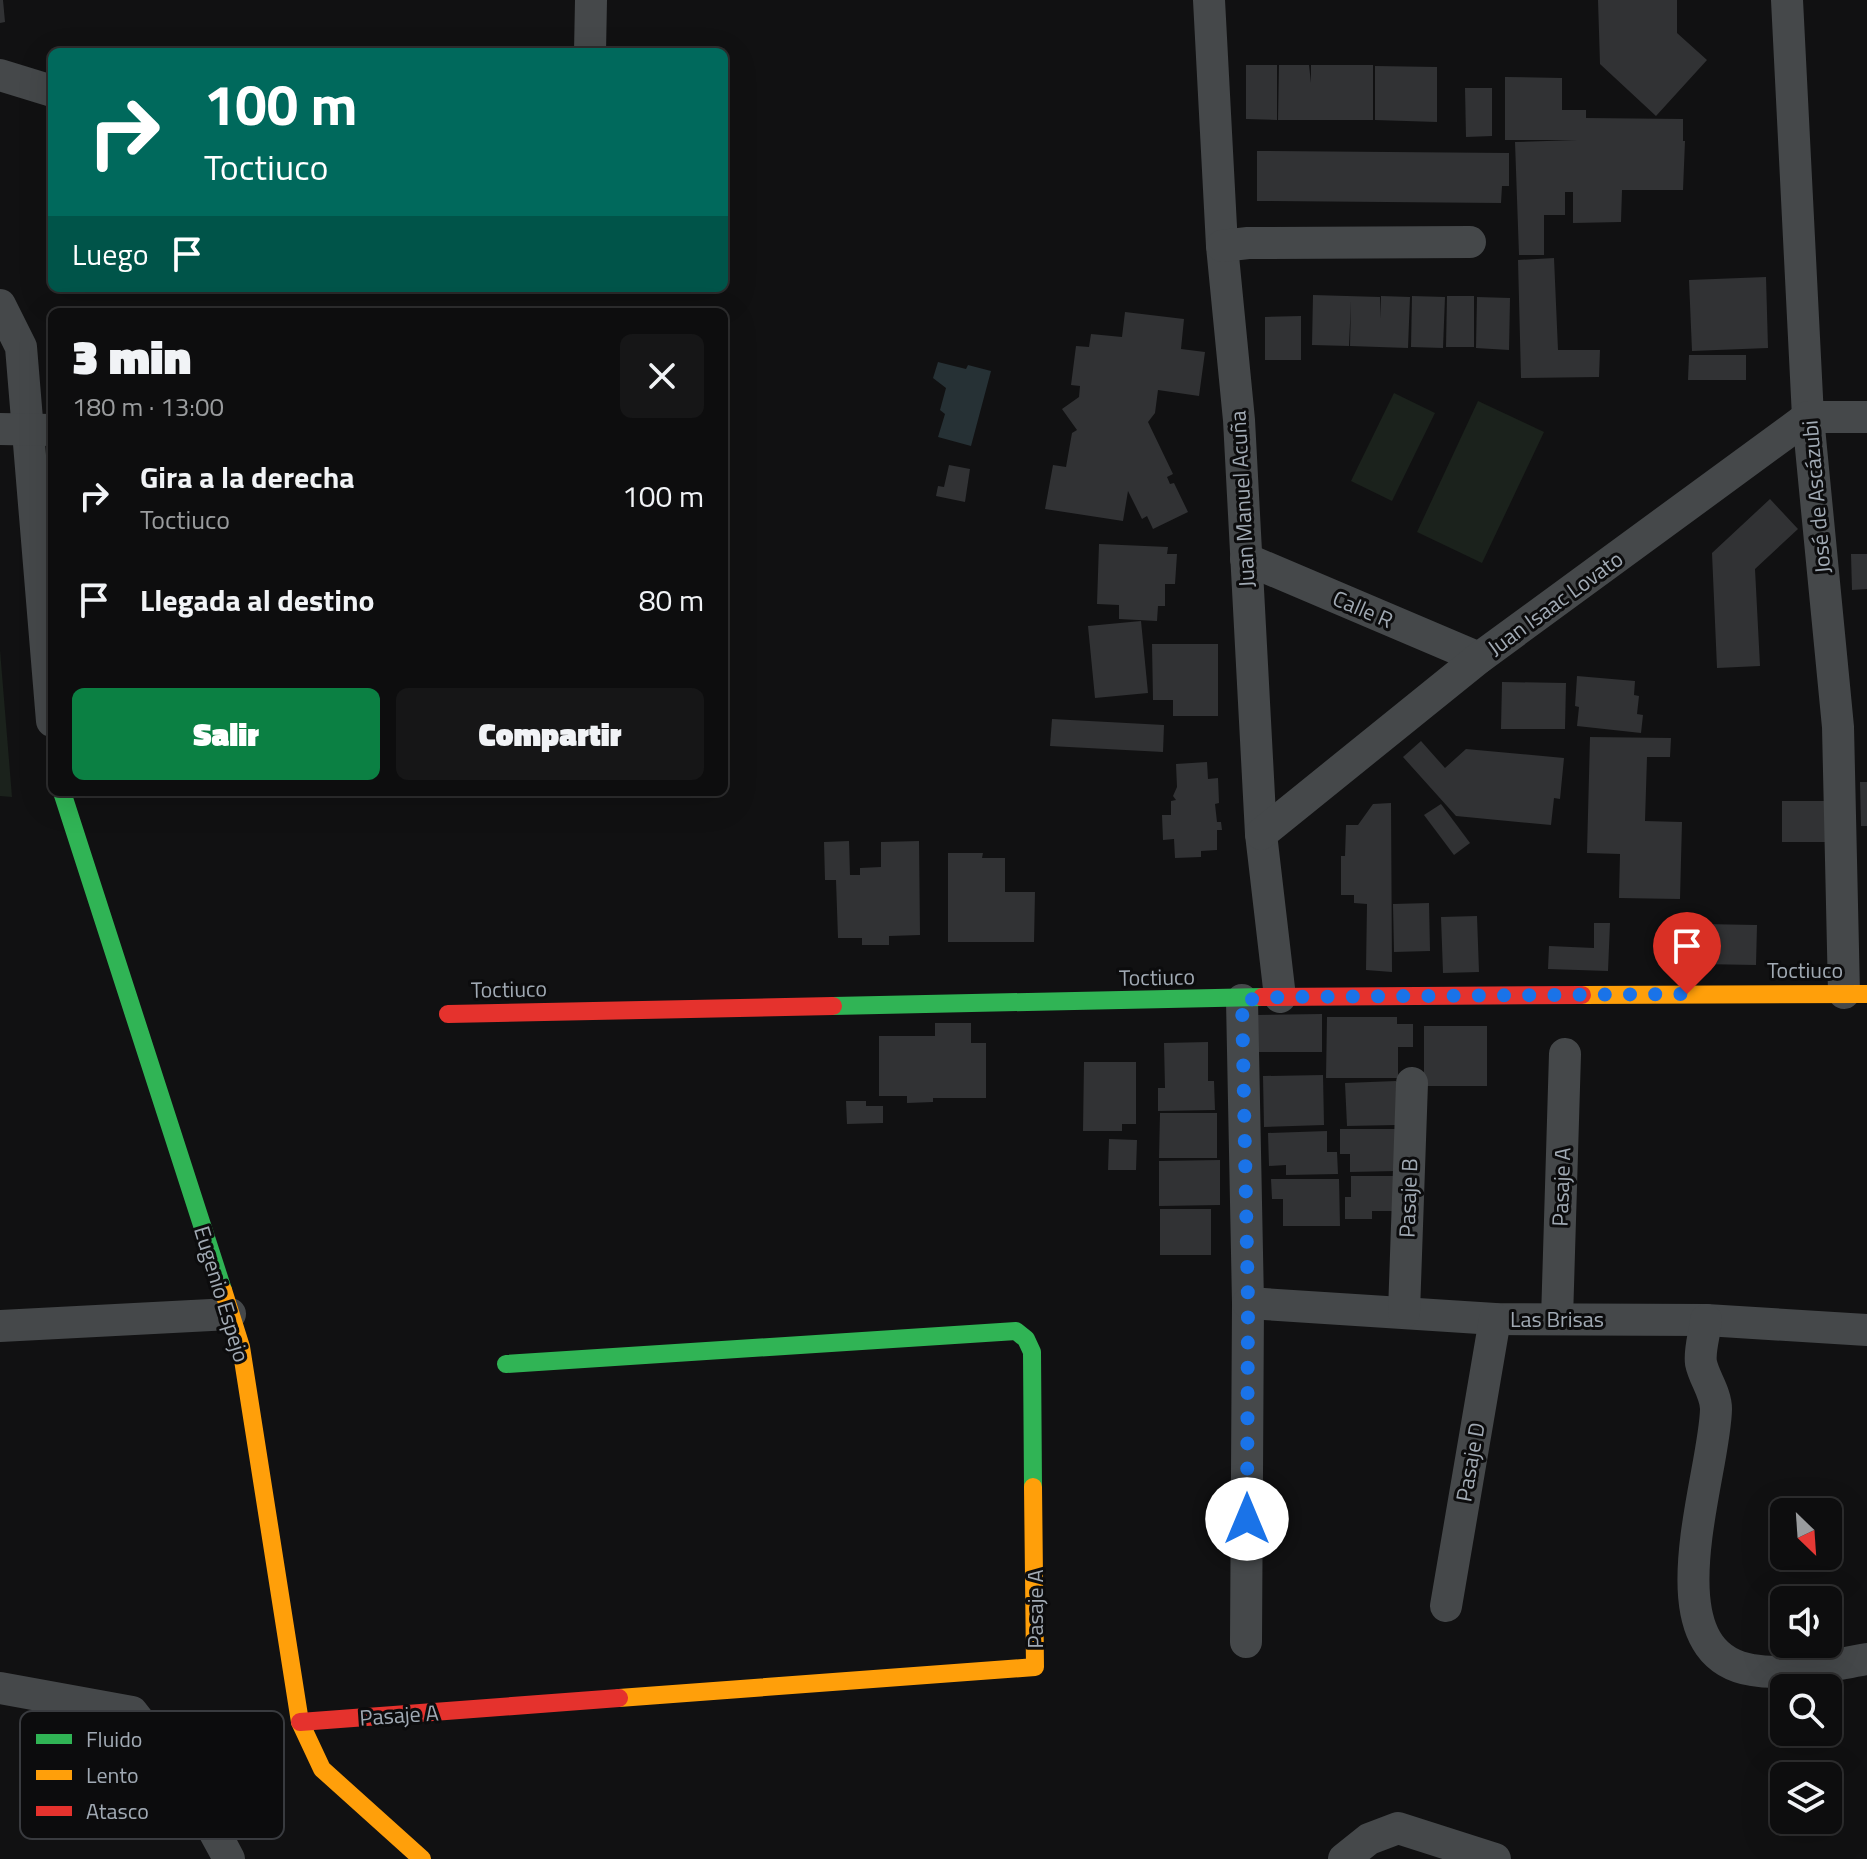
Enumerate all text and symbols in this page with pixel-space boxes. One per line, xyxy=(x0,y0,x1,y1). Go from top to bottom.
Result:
text: 100 m xyxy=(204,62,357,147)
icon: right xyxy=(72,80,176,184)
text: Toctiuco xyxy=(204,139,329,194)
text: Luego xyxy=(72,231,149,277)
icon: arrive xyxy=(165,232,209,276)
text: 3 min xyxy=(72,320,191,393)
button: close xyxy=(620,334,704,418)
text: 180 m · 13:00 xyxy=(72,387,224,426)
street label: Juan Manuel Acuña xyxy=(1220,410,1264,588)
street label: José de Ascázubi xyxy=(1792,419,1840,575)
text: Gira a la derecha xyxy=(140,454,355,500)
text: 100 m xyxy=(622,473,704,519)
icon: right xyxy=(72,474,116,518)
text: Toctiuco xyxy=(140,500,230,539)
street label: Juan Isaac Lovato xyxy=(1480,542,1630,664)
text: Llegada al destino xyxy=(140,577,374,623)
text: 80 m xyxy=(639,577,704,623)
icon: arrive xyxy=(72,578,116,622)
street label: Calle R xyxy=(1328,581,1398,637)
button: Salir xyxy=(72,688,380,780)
button: Compartir xyxy=(396,688,704,780)
pin xyxy=(1653,912,1721,994)
icon: arrive xyxy=(1665,924,1709,968)
street label: Toctiuco xyxy=(1767,953,1843,987)
street label: Toctiuco xyxy=(1119,959,1195,995)
street label: Toctiuco xyxy=(471,971,547,1007)
street label: Pasaje A xyxy=(1543,1147,1579,1227)
street label: Pasaje B xyxy=(1390,1158,1426,1238)
street label: Eugenio Espejo xyxy=(185,1222,259,1366)
street label: Las Brisas xyxy=(1510,1302,1604,1336)
street label: Pasaje D xyxy=(1446,1420,1494,1504)
position arrow xyxy=(1205,1477,1289,1561)
north arrow xyxy=(1770,1498,1842,1570)
map controls xyxy=(1770,1498,1842,1834)
street label: Pasaje A xyxy=(1018,1569,1052,1649)
button: sound xyxy=(1770,1586,1842,1658)
button: search xyxy=(1770,1674,1842,1746)
street label: Pasaje A xyxy=(358,1695,440,1735)
legend xyxy=(20,1711,284,1839)
text: Fluido xyxy=(86,1722,142,1756)
text: Lento xyxy=(86,1758,139,1792)
button: layers xyxy=(1770,1762,1842,1834)
text: Atasco xyxy=(86,1794,149,1828)

